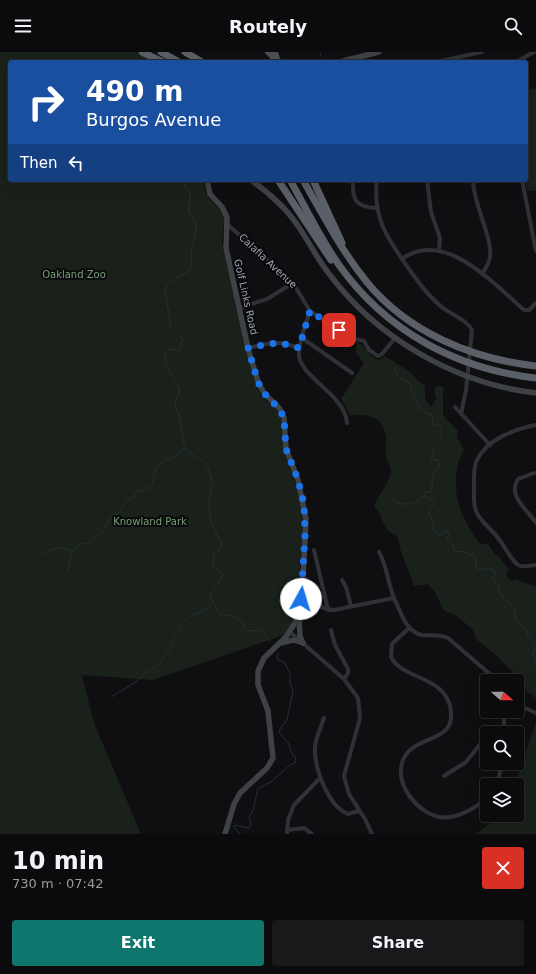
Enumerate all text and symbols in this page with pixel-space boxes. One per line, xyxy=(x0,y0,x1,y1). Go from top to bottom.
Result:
icon: menu xyxy=(12,15,34,37)
icon: search xyxy=(502,15,524,37)
text: Routely xyxy=(229,16,307,37)
text: 490 m xyxy=(86,75,183,108)
icon: right xyxy=(20,76,72,128)
text: Burgos Avenue xyxy=(86,109,221,130)
icon: left xyxy=(65,152,87,174)
text: Then xyxy=(20,154,57,172)
street label: Calafia Avenue xyxy=(237,231,299,291)
street label: Golf Links Road xyxy=(232,258,260,336)
park label: Oakland Zoo xyxy=(42,269,106,280)
pin xyxy=(322,313,356,347)
icon: arrive xyxy=(328,319,350,341)
park label: Knowland Park xyxy=(113,516,187,527)
position arrow xyxy=(280,578,322,620)
north arrow xyxy=(480,674,524,718)
map controls xyxy=(480,674,524,822)
button: search xyxy=(480,726,524,770)
button: layers xyxy=(480,778,524,822)
text: 10 min xyxy=(12,847,104,875)
button: close xyxy=(482,847,524,889)
text: 730 m · 07:42 xyxy=(12,876,103,891)
button: Exit xyxy=(12,920,264,966)
button: Share xyxy=(272,920,524,966)

